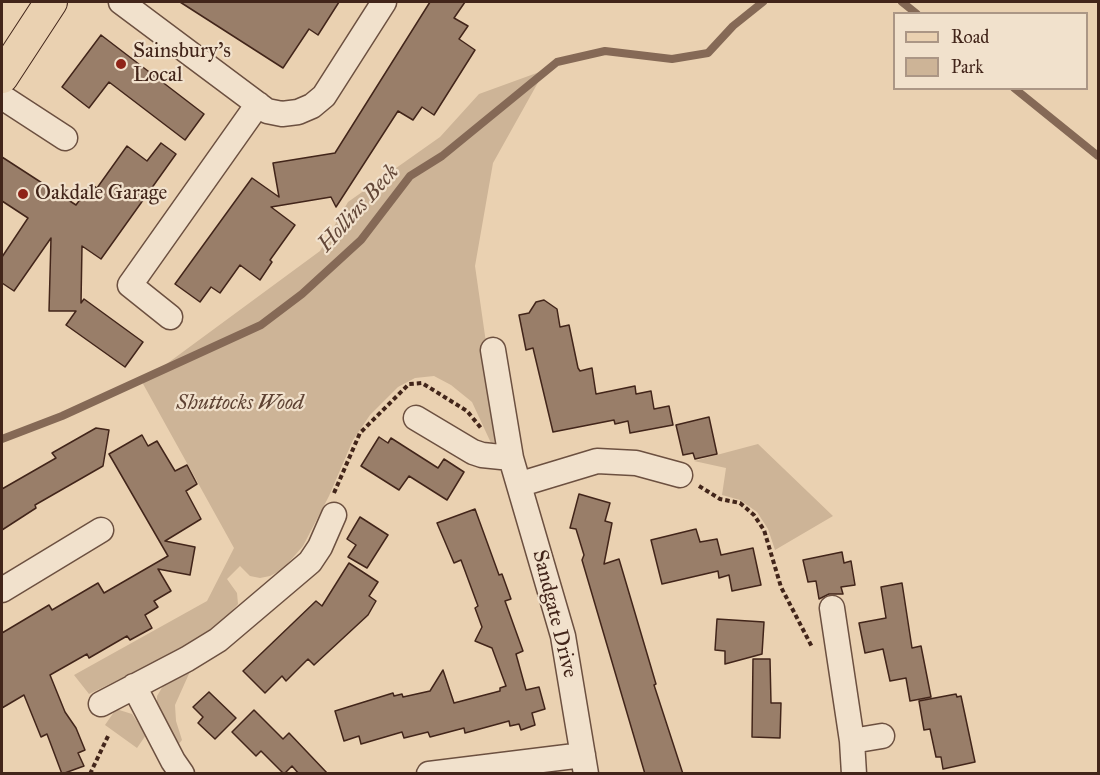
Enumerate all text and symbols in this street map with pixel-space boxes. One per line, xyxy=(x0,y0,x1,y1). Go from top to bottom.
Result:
legend xyxy=(893,12,1088,90)
text: Road xyxy=(951,26,989,48)
place label: Sainsbury's Local xyxy=(133,39,231,89)
text: Park xyxy=(951,56,984,78)
marker: Sainsbury's Local xyxy=(114,57,128,71)
water label: Hollins Beck xyxy=(313,160,405,258)
place label: Oakdale Garage xyxy=(35,181,167,207)
marker: Oakdale Garage xyxy=(16,187,30,201)
park label: Shuttocks Wood xyxy=(176,391,304,417)
street label: Sandgate Drive xyxy=(526,548,582,680)

